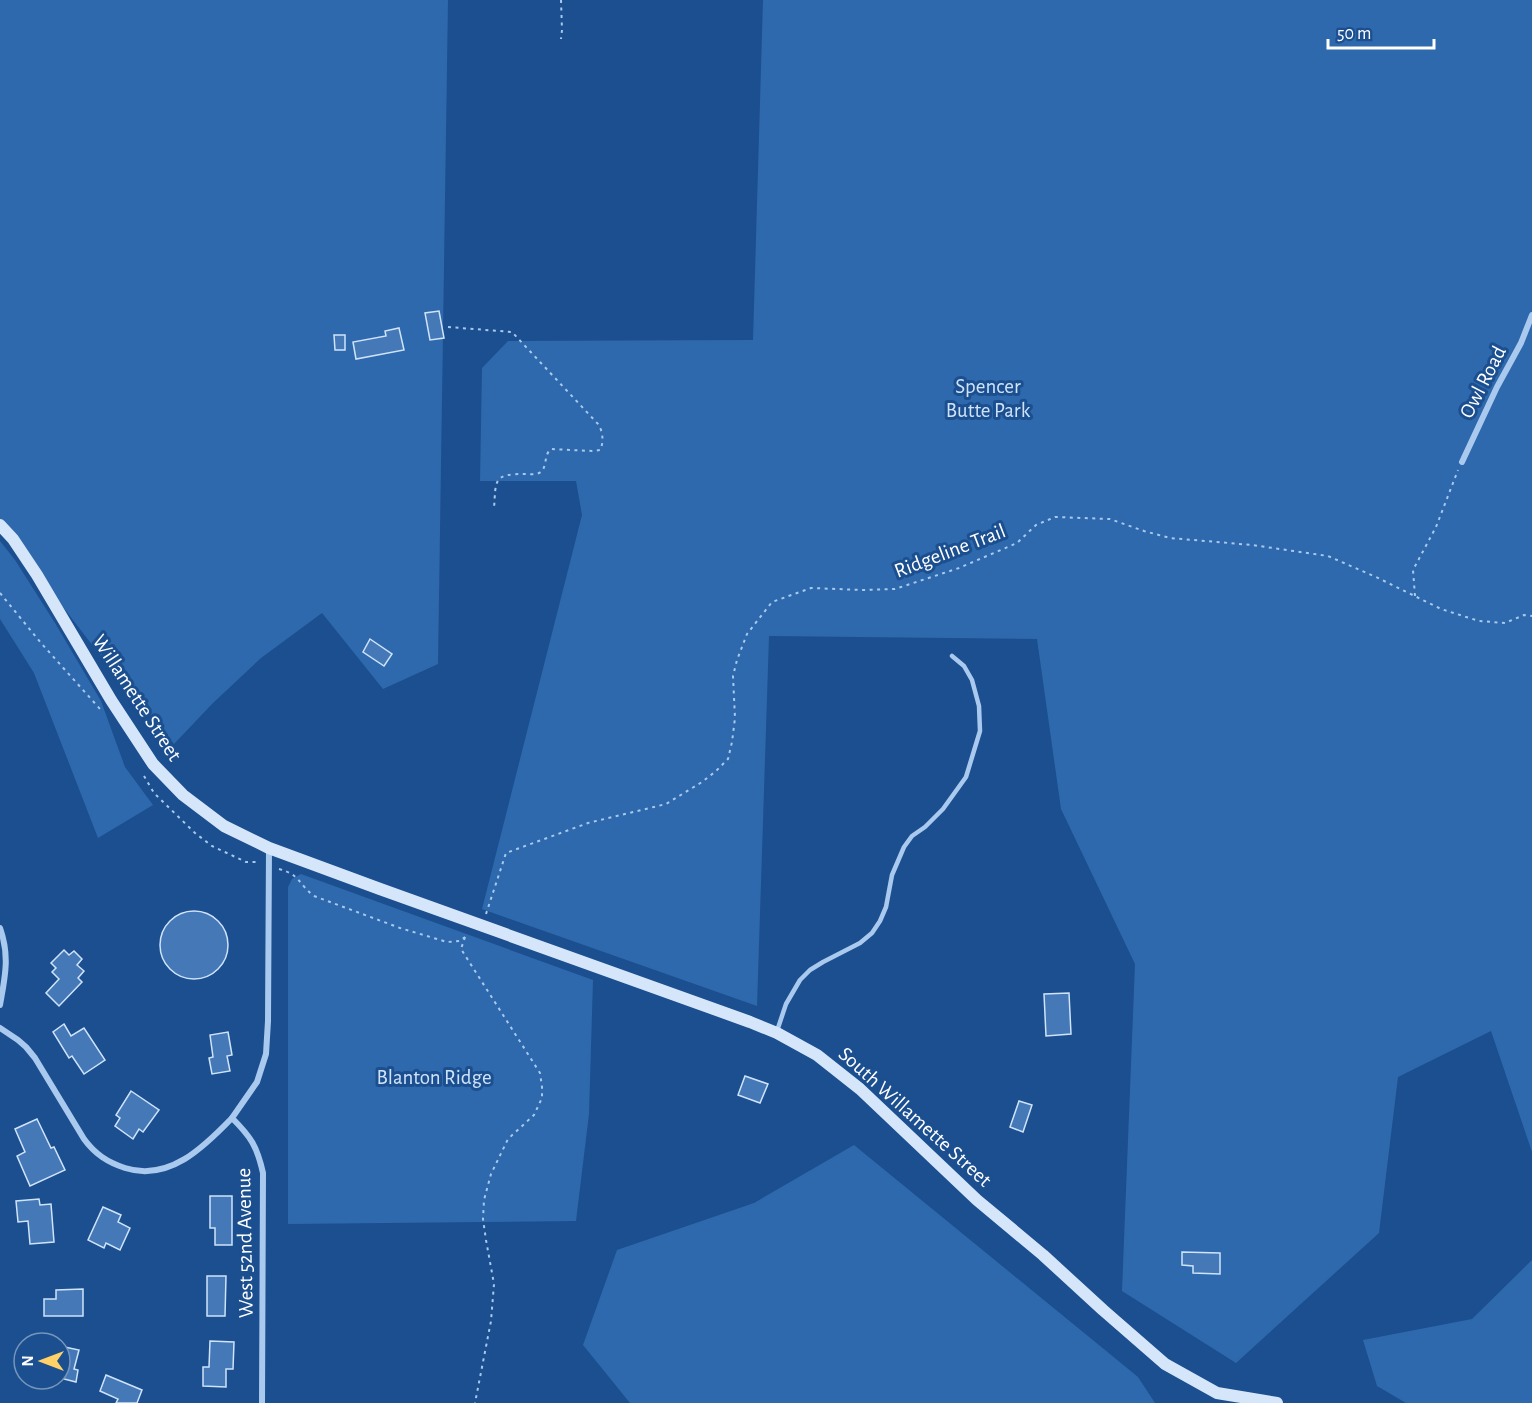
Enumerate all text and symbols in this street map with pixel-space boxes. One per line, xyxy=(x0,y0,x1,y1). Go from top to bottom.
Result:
scale bar xyxy=(1328,12,1434,50)
text: 50 m xyxy=(1337,25,1371,43)
street label: Owl Road xyxy=(1456,342,1510,421)
park label: Spencer Butte Park xyxy=(946,376,1031,421)
street label: Ridgeline Trail xyxy=(891,520,1009,582)
street label: Willamette Street xyxy=(88,631,186,765)
street label: South Willamette Street xyxy=(835,1043,996,1191)
park label: Blanton Ridge xyxy=(376,1067,492,1088)
street label: West 52nd Avenue xyxy=(233,1168,257,1318)
north arrow xyxy=(12,1331,72,1391)
text: N xyxy=(20,1355,36,1367)

